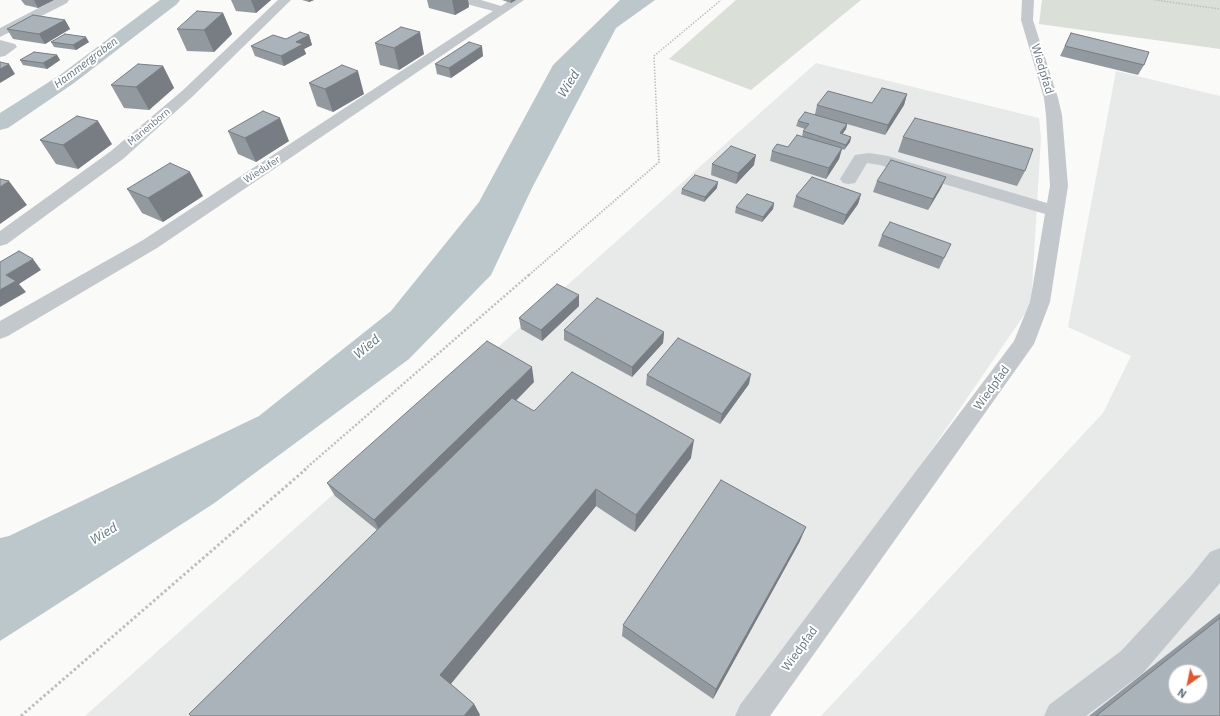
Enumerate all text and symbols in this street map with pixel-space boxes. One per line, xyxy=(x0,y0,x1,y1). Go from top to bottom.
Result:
water label: Hammergraben xyxy=(52,35,120,91)
street label: Wiedpfad xyxy=(1028,42,1056,96)
water label: Wied xyxy=(555,68,583,100)
street label: Marienborn xyxy=(125,106,173,148)
street label: Wiedufer xyxy=(242,154,282,186)
water label: Wied xyxy=(351,332,383,362)
street label: Wiedpfad xyxy=(971,363,1013,413)
water label: Wied xyxy=(88,520,120,548)
street label: Wiedpfad xyxy=(779,624,821,674)
north arrow xyxy=(1168,664,1208,704)
text: N xyxy=(1175,685,1189,701)

